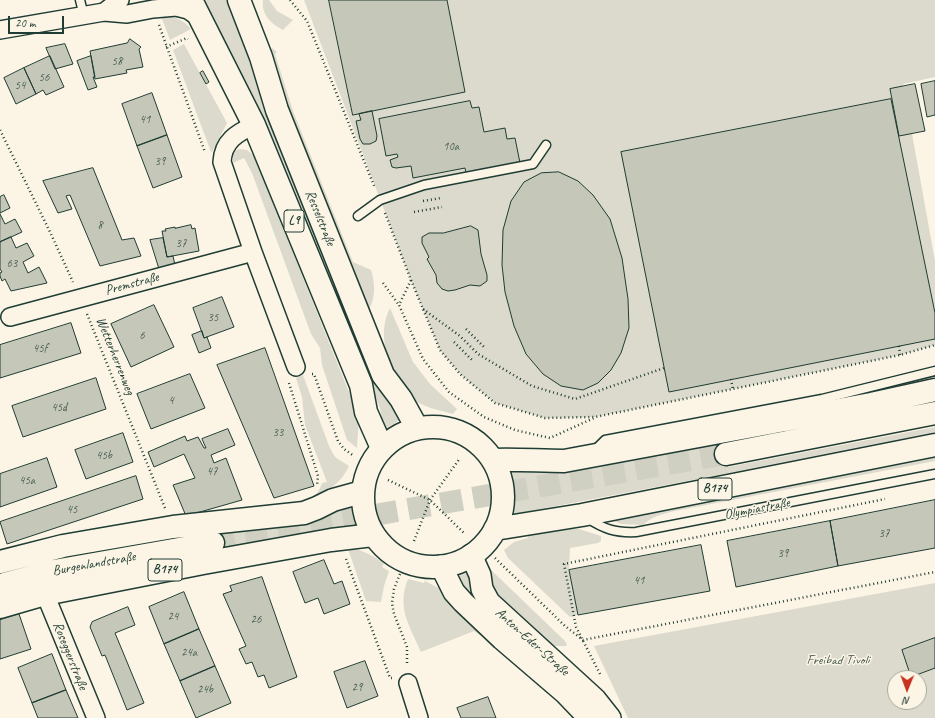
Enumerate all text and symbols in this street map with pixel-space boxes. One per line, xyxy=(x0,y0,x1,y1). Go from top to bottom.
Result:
scale bar xyxy=(10,8,66,34)
text: 20 m xyxy=(15,15,35,31)
house number: 58 xyxy=(112,55,122,69)
house number: 56 xyxy=(39,71,49,85)
house number: 54 xyxy=(15,79,25,93)
house number: 41 xyxy=(140,113,150,127)
house number: 10a xyxy=(443,140,459,154)
house number: 39 xyxy=(155,155,165,169)
street label: Resselstraße xyxy=(301,188,339,248)
road number: L9 xyxy=(284,210,304,232)
house number: 8 xyxy=(97,219,103,233)
house number: 37 xyxy=(176,237,186,251)
house number: 63 xyxy=(7,257,17,271)
street label: Premstraße xyxy=(103,269,161,299)
house number: 35 xyxy=(208,311,218,325)
street label: Wetterherrenweg xyxy=(92,315,138,397)
house number: 6 xyxy=(139,329,145,343)
house number: 45f xyxy=(33,342,47,356)
house number: 4 xyxy=(168,394,174,408)
house number: 45d xyxy=(51,401,67,415)
house number: 33 xyxy=(273,426,283,440)
house number: 45b xyxy=(96,449,112,463)
house number: 47 xyxy=(207,465,217,479)
house number: 45a xyxy=(19,474,35,488)
road number: B174 xyxy=(698,478,732,500)
street label: Olympiastraße xyxy=(723,494,791,524)
house number: 45 xyxy=(67,503,77,517)
house number: 37 xyxy=(879,527,889,541)
house number: 39 xyxy=(778,547,788,561)
street label: Burgenlandstraße xyxy=(51,548,137,580)
road number: B174 xyxy=(148,559,182,581)
house number: 41 xyxy=(634,574,644,588)
street label: Anton-Eder-Straße xyxy=(492,604,572,680)
house number: 24 xyxy=(168,610,178,624)
house number: 26 xyxy=(251,613,261,627)
street label: Roseggerstraße xyxy=(49,620,91,692)
house number: 24a xyxy=(181,646,197,660)
park label: Freibad Tivoli xyxy=(807,652,869,668)
north arrow xyxy=(887,670,927,710)
house number: 29 xyxy=(352,681,362,695)
house number: 24b xyxy=(197,683,213,697)
text: N xyxy=(903,694,910,708)

